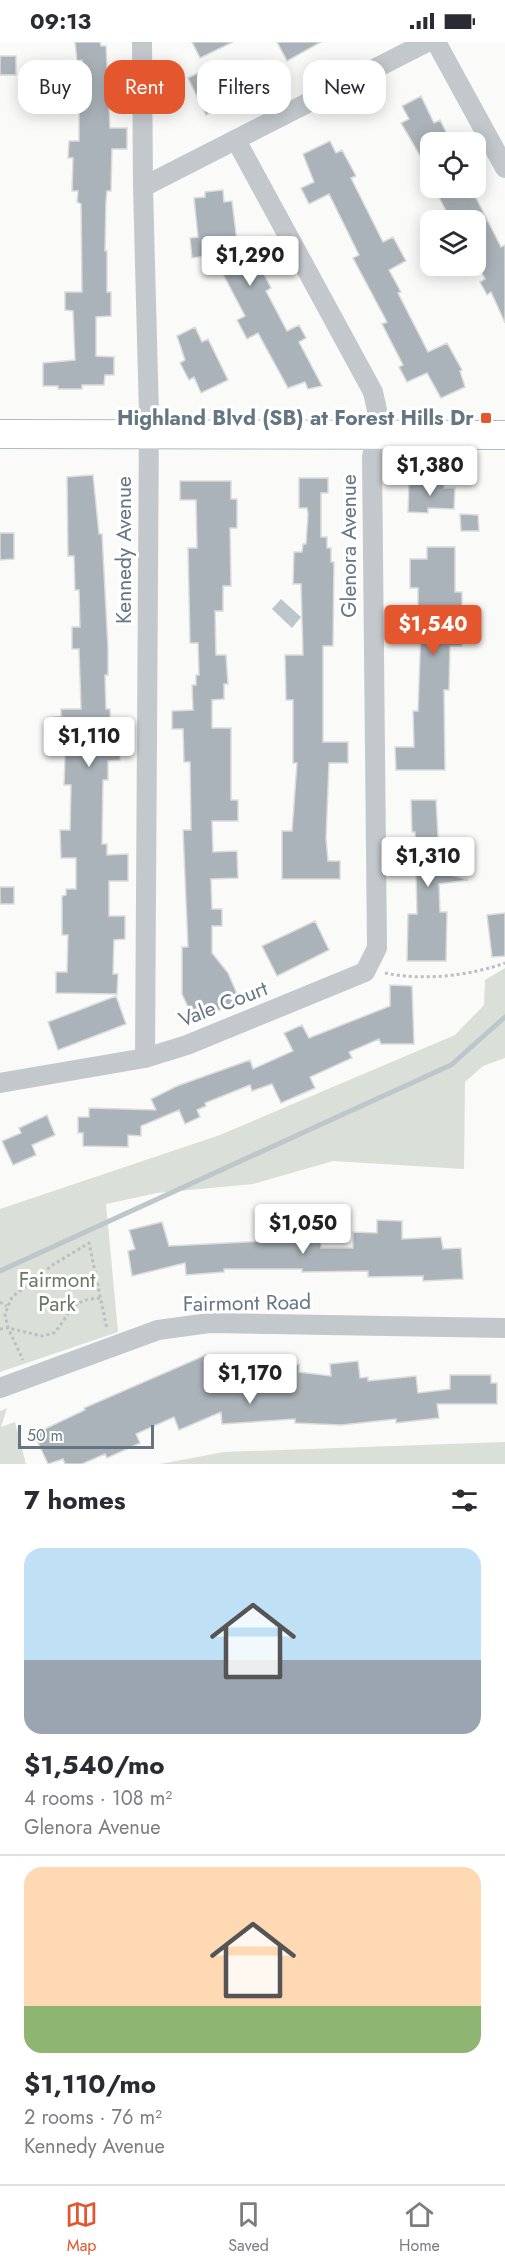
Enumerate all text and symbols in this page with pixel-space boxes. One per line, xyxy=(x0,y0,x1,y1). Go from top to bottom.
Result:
text: 09:13 xyxy=(30,5,91,37)
chip: Buy xyxy=(18,60,92,114)
chip: Rent xyxy=(104,60,185,114)
chip: Filters xyxy=(197,60,291,114)
chip: New xyxy=(303,60,386,114)
map controls xyxy=(420,132,486,276)
button: locate xyxy=(420,132,486,198)
button: layers xyxy=(420,210,486,276)
pin: $1,290 xyxy=(201,236,299,287)
text: $1,290 xyxy=(216,241,284,270)
place label: Highland Blvd (SB) at Forest Hills Dr xyxy=(117,403,474,433)
marker: Highland Blvd (SB) at Forest Hills Dr xyxy=(479,411,493,425)
pin: $1,380 xyxy=(381,446,479,497)
text: $1,380 xyxy=(396,451,464,480)
street label: Glenora Avenue xyxy=(334,474,364,618)
street label: Kennedy Avenue xyxy=(109,476,139,624)
pin: $1,540 xyxy=(384,605,482,656)
text: $1,540 xyxy=(398,610,468,639)
pin: $1,110 xyxy=(40,717,138,768)
text: $1,110 xyxy=(58,722,120,751)
pin: $1,310 xyxy=(379,837,477,888)
text: $1,310 xyxy=(396,842,460,871)
street label: Vale Court xyxy=(174,973,272,1035)
pin: $1,050 xyxy=(254,1204,352,1255)
text: $1,050 xyxy=(269,1209,337,1238)
park label: Fairmont Park xyxy=(19,1265,95,1319)
street label: Fairmont Road xyxy=(183,1287,311,1319)
pin: $1,170 xyxy=(201,1354,299,1405)
text: $1,170 xyxy=(218,1359,282,1388)
scale bar xyxy=(18,1422,154,1450)
text: 50 m xyxy=(27,1424,63,1447)
text: 7 homes xyxy=(24,1481,126,1519)
icon: filters xyxy=(448,1484,481,1517)
icon: home xyxy=(199,1587,307,1695)
text: $1,540/mo xyxy=(24,1746,165,1784)
text: 4 rooms · 108 m² xyxy=(24,1784,172,1813)
text: Glenora Avenue xyxy=(24,1813,161,1842)
icon: home xyxy=(199,1906,307,2014)
text: $1,110/mo xyxy=(24,2065,156,2103)
text: 2 rooms · 76 m² xyxy=(24,2103,162,2132)
text: Kennedy Avenue xyxy=(24,2132,165,2161)
tab: Map xyxy=(65,2198,98,2257)
tab: Saved xyxy=(228,2198,269,2257)
tab: Home xyxy=(399,2198,440,2257)

